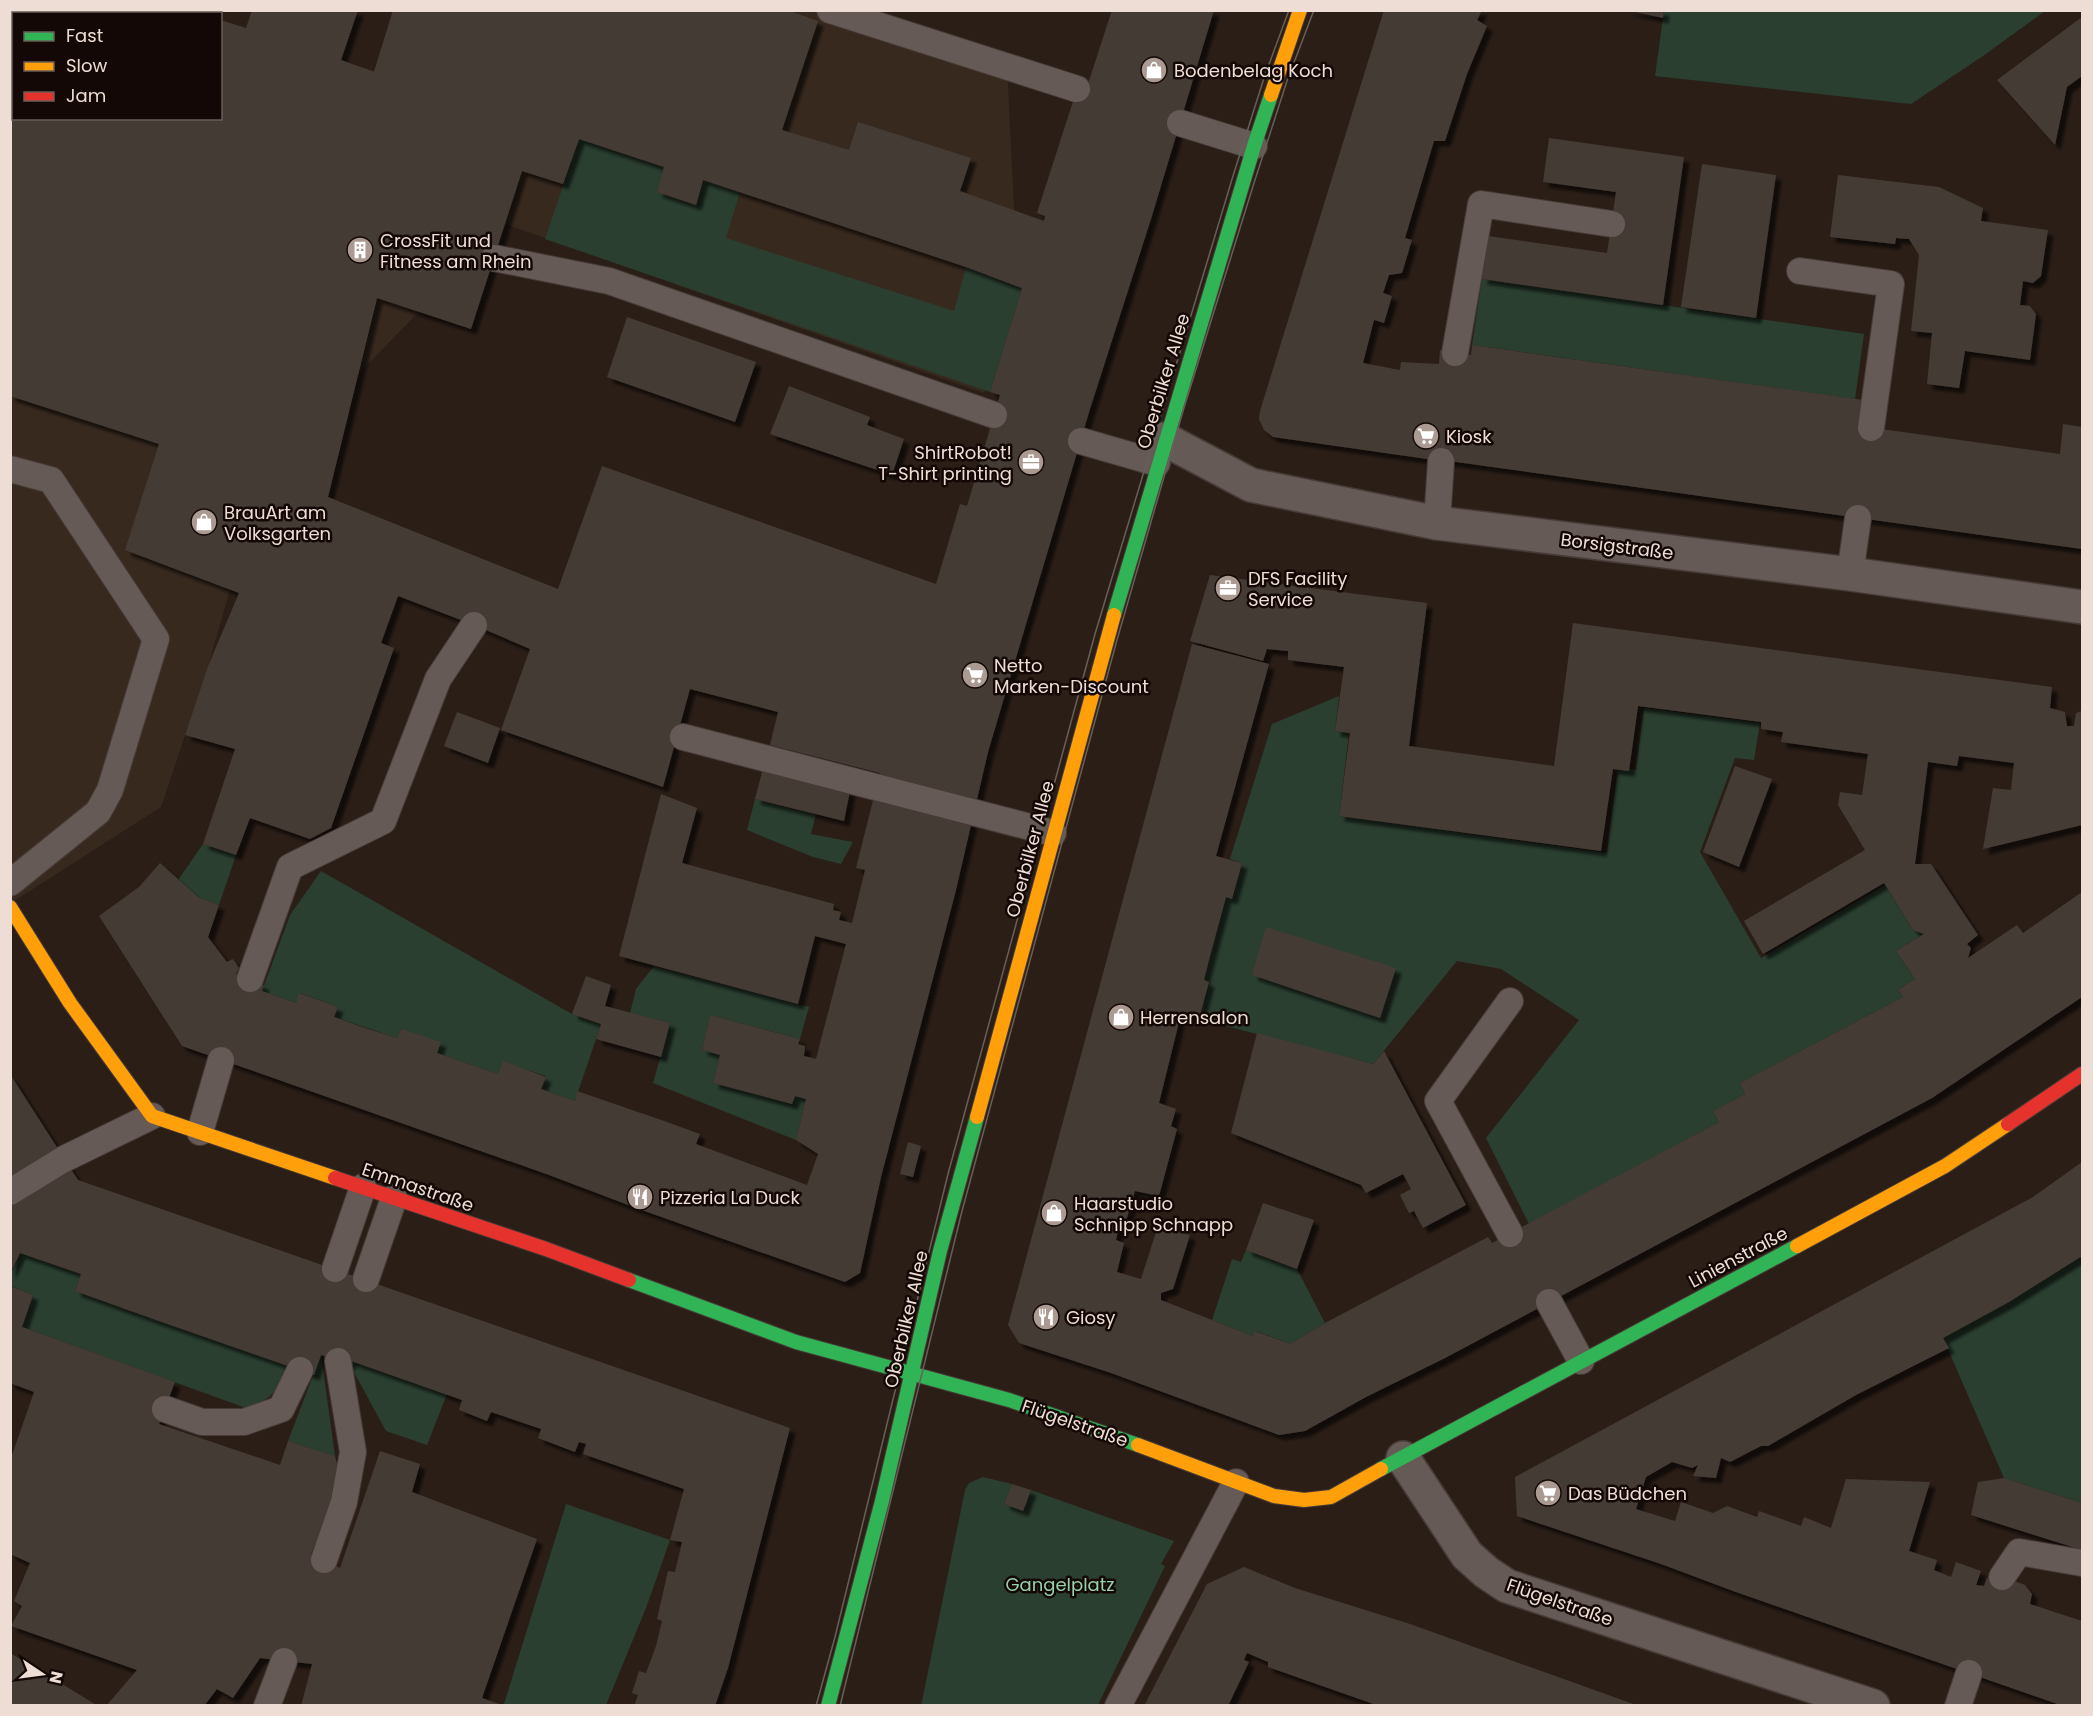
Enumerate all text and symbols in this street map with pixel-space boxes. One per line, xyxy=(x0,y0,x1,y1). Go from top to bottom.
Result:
legend xyxy=(12,12,222,120)
text: Fast xyxy=(66,23,103,48)
text: Slow xyxy=(66,53,108,78)
shop icon: Bodenbelag Koch xyxy=(1139,55,1169,85)
place label: Bodenbelag Koch xyxy=(1174,58,1333,83)
text: Jam xyxy=(66,83,106,108)
place label: CrossFit und Fitness am Rhein xyxy=(380,228,531,274)
building icon: CrossFit und Fitness am Rhein xyxy=(345,235,375,265)
street label: Oberbilker Allee xyxy=(1131,310,1195,452)
supermarket icon: Kiosk xyxy=(1411,421,1441,451)
place label: Kiosk xyxy=(1446,424,1492,449)
place label: ShirtRobot! T-Shirt printing xyxy=(878,440,1012,486)
office icon: ShirtRobot! T-Shirt printing xyxy=(1016,447,1046,477)
place label: BrauArt am Volksgarten xyxy=(224,500,331,546)
shop icon: BrauArt am Volksgarten xyxy=(189,507,219,537)
street label: Borsigstraße xyxy=(1559,527,1675,565)
place label: DFS Facility Service xyxy=(1248,566,1347,612)
office icon: DFS Facility Service xyxy=(1213,573,1243,603)
place label: Netto Marken-Discount xyxy=(994,653,1149,699)
supermarket icon: Netto Marken-Discount xyxy=(960,660,990,690)
street label: Oberbilker Allee xyxy=(1000,778,1060,920)
shop icon: Herrensalon xyxy=(1106,1002,1136,1032)
place label: Herrensalon xyxy=(1140,1005,1249,1030)
street label: Emmastraße xyxy=(359,1156,477,1218)
restaurant icon: Pizzeria La Duck xyxy=(625,1182,655,1212)
place label: Pizzeria La Duck xyxy=(660,1185,800,1210)
place label: Haarstudio Schnipp Schnapp xyxy=(1074,1191,1233,1237)
shop icon: Haarstudio Schnipp Schnapp xyxy=(1039,1198,1069,1228)
street label: Linienstraße xyxy=(1684,1220,1792,1294)
street label: Oberbilker Allee xyxy=(878,1248,934,1390)
restaurant icon: Giosy xyxy=(1031,1302,1061,1332)
place label: Giosy xyxy=(1066,1305,1115,1330)
street label: Flügelstraße xyxy=(1018,1393,1132,1453)
supermarket icon: Das Büdchen xyxy=(1533,1478,1563,1508)
place label: Das Büdchen xyxy=(1568,1481,1687,1506)
park label: Gangelplatz xyxy=(1006,1572,1114,1597)
street label: Flügelstraße xyxy=(1503,1572,1617,1632)
north arrow xyxy=(12,1644,72,1704)
text: N xyxy=(44,1669,69,1686)

